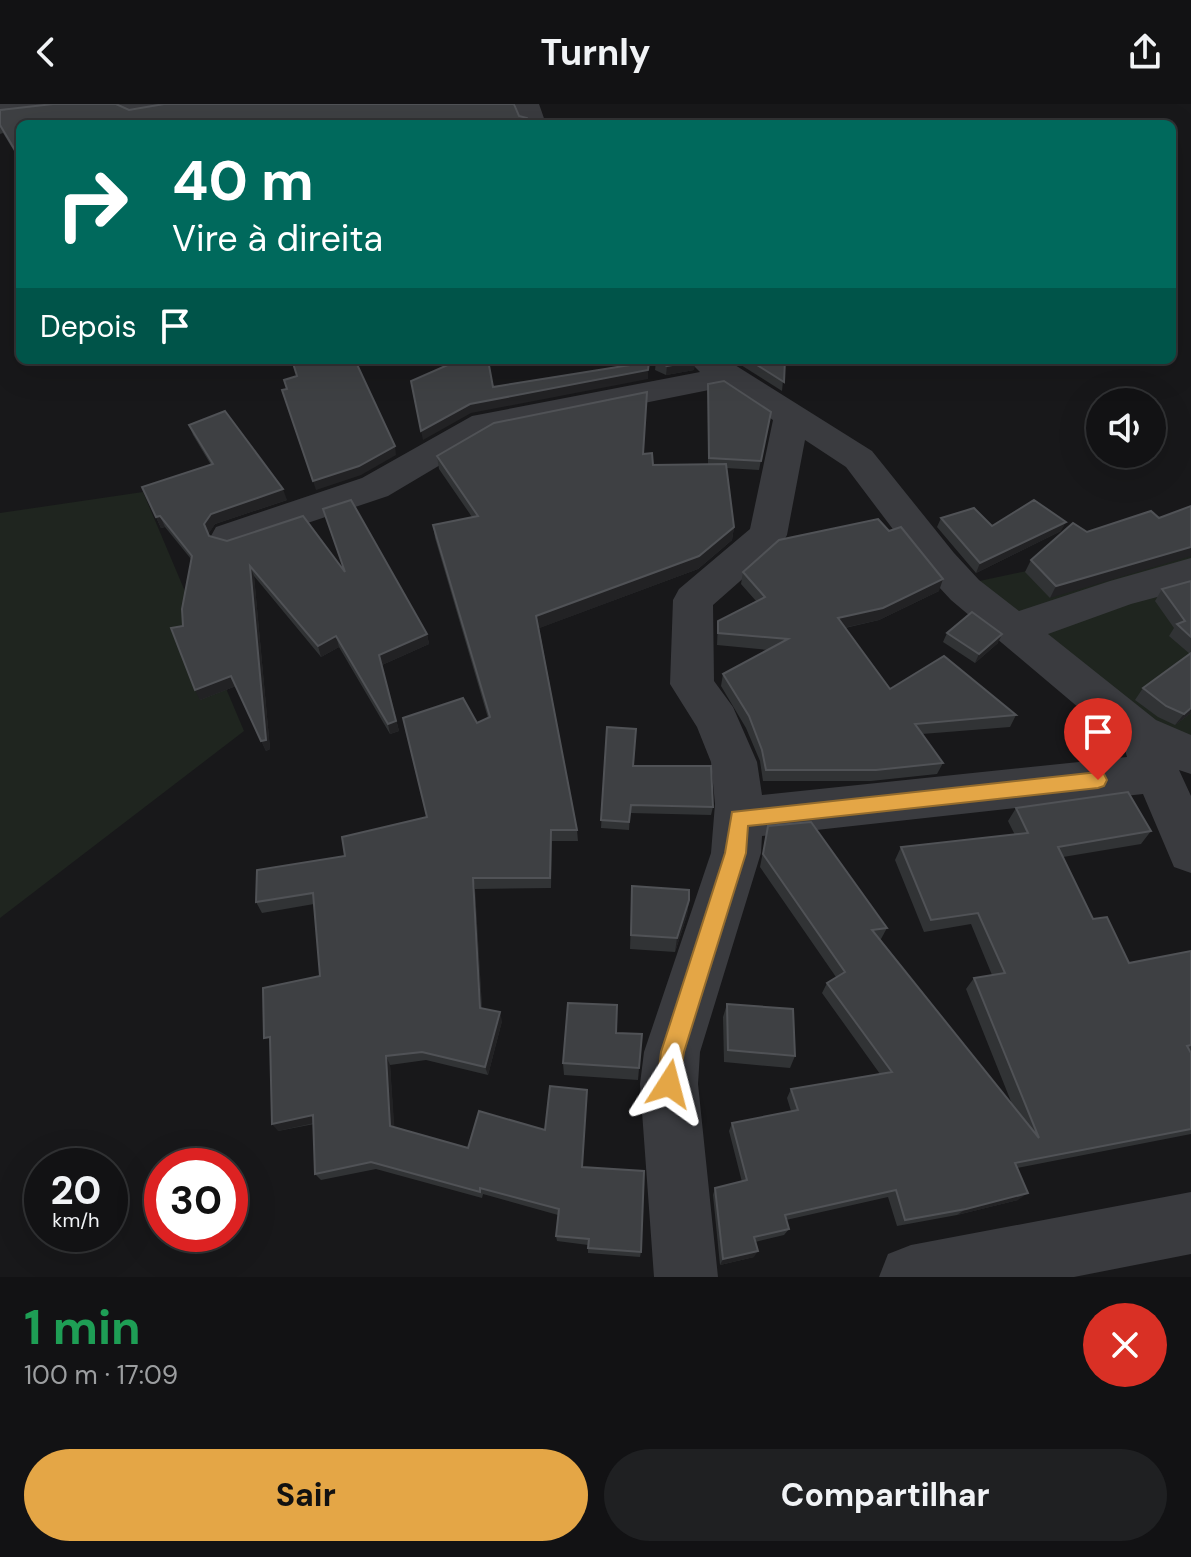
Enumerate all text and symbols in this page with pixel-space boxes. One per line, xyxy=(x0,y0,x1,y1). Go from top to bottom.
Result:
text: Turnly xyxy=(540,29,651,76)
icon: back xyxy=(24,30,68,74)
icon: share xyxy=(1123,30,1167,74)
text: 40 m xyxy=(172,144,314,217)
icon: right xyxy=(40,152,144,256)
text: Vire à direita xyxy=(172,215,383,262)
icon: arrive xyxy=(153,304,197,348)
text: Depois xyxy=(40,307,137,346)
map controls xyxy=(1086,388,1166,468)
button: sound xyxy=(1086,388,1166,468)
pin xyxy=(1064,698,1132,780)
icon: arrive xyxy=(1076,710,1120,754)
position arrow xyxy=(627,1042,711,1126)
speed limit sign: 30 xyxy=(144,1148,248,1252)
text: 20 xyxy=(50,1164,102,1216)
text: km/h xyxy=(52,1207,100,1233)
text: 1 min xyxy=(24,1296,141,1359)
button: close xyxy=(1083,1303,1167,1387)
text: 100 m · 17:09 xyxy=(24,1358,178,1392)
button: Sair xyxy=(24,1449,588,1541)
button: Compartilhar xyxy=(604,1449,1167,1541)

